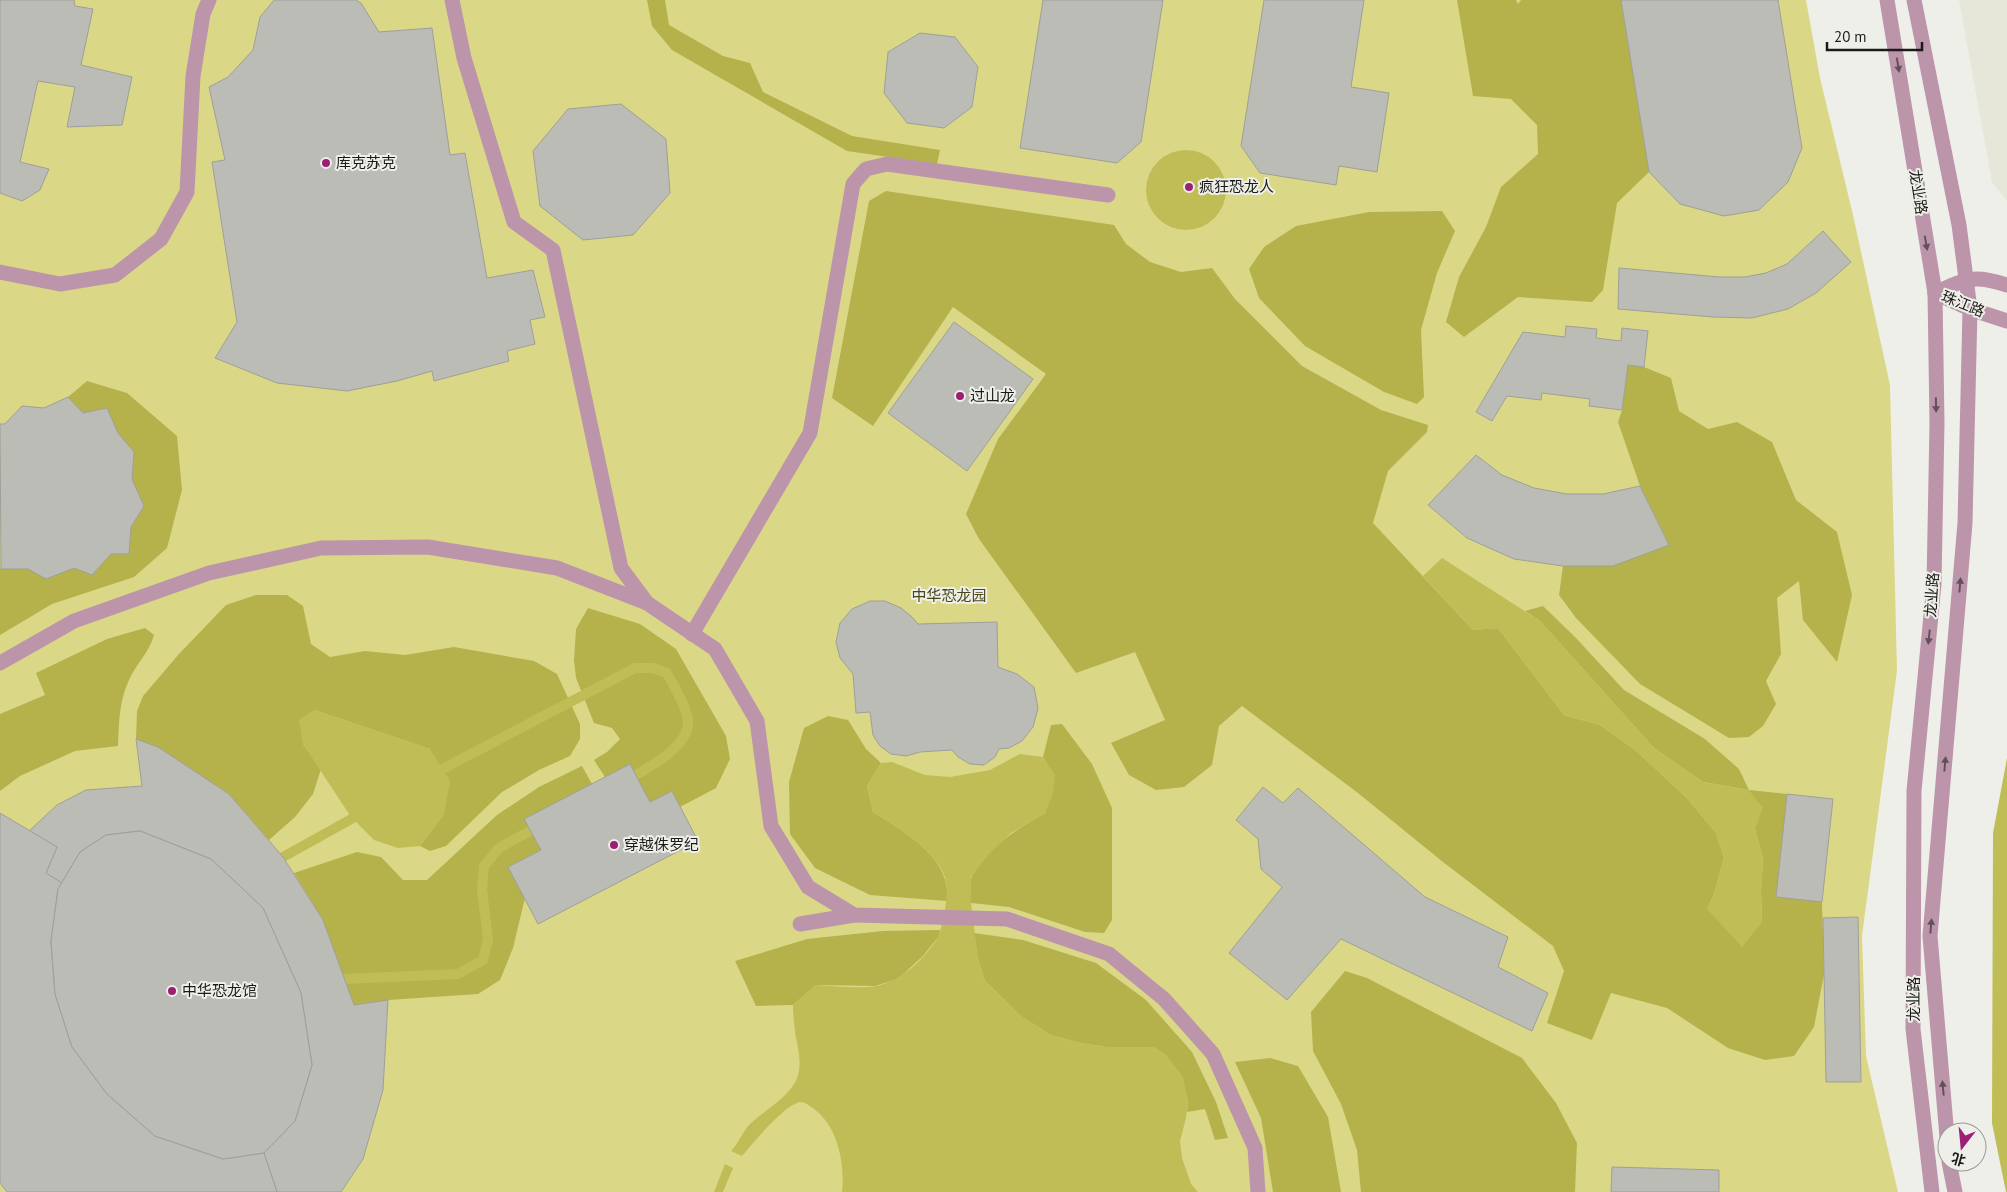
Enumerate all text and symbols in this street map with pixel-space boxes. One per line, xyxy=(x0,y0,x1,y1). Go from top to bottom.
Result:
scale bar xyxy=(1827,20,1922,52)
text: 20 m xyxy=(1834,27,1867,46)
one-way arrow xyxy=(1894,58,1902,74)
place label: 库克苏克 xyxy=(336,153,396,172)
marker: 库克苏克 xyxy=(320,157,332,169)
street label: 龙业路 xyxy=(1906,168,1931,216)
place label: 疯狂恐龙人 xyxy=(1199,177,1274,196)
marker: 疯狂恐龙人 xyxy=(1183,181,1195,193)
one-way arrow xyxy=(1923,236,1931,252)
street label: 珠江路 xyxy=(1939,286,1988,321)
place label: 过山龙 xyxy=(970,386,1015,405)
marker: 过山龙 xyxy=(954,390,966,402)
one-way arrow xyxy=(1933,397,1941,413)
street label: 龙业路 xyxy=(1920,572,1943,618)
one-way arrow xyxy=(1956,577,1964,593)
park label: 中华恐龙园 xyxy=(911,586,987,605)
one-way arrow xyxy=(1925,629,1933,645)
one-way arrow xyxy=(1941,756,1949,772)
place label: 穿越侏罗纪 xyxy=(624,835,699,854)
marker: 穿越侏罗纪 xyxy=(608,839,620,851)
one-way arrow xyxy=(1927,918,1935,934)
street label: 龙业路 xyxy=(1904,976,1923,1022)
place label: 中华恐龙馆 xyxy=(182,981,257,1000)
marker: 中华恐龙馆 xyxy=(166,985,178,997)
one-way arrow xyxy=(1939,1080,1947,1096)
north arrow xyxy=(1937,1122,1987,1172)
text: 北 xyxy=(1949,1149,1968,1170)

